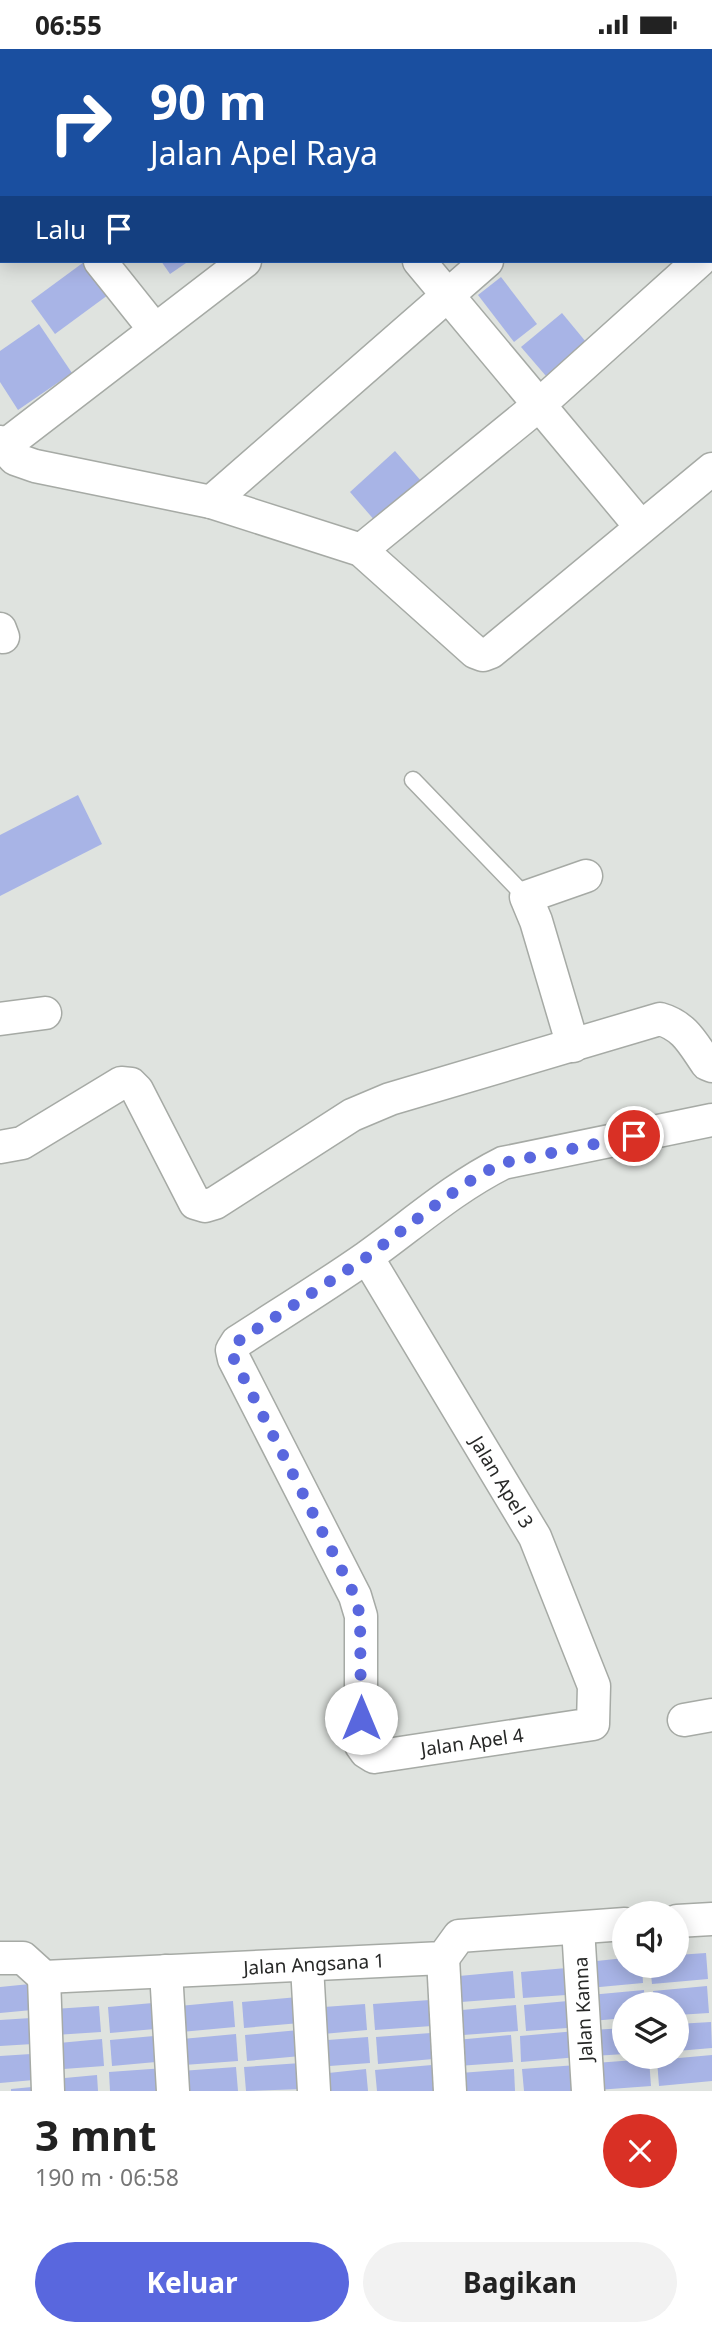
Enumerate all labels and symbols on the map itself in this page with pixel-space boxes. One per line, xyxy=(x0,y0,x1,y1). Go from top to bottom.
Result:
pin xyxy=(604,1106,664,1166)
street label: Jalan Apel 3 xyxy=(463,1429,540,1533)
position arrow xyxy=(324,1681,398,1755)
street label: Jalan Apel 4 xyxy=(417,1722,525,1762)
street label: Jalan Angsana 1 xyxy=(241,1947,385,1981)
street label: Jalan Kanna xyxy=(567,1956,599,2064)

